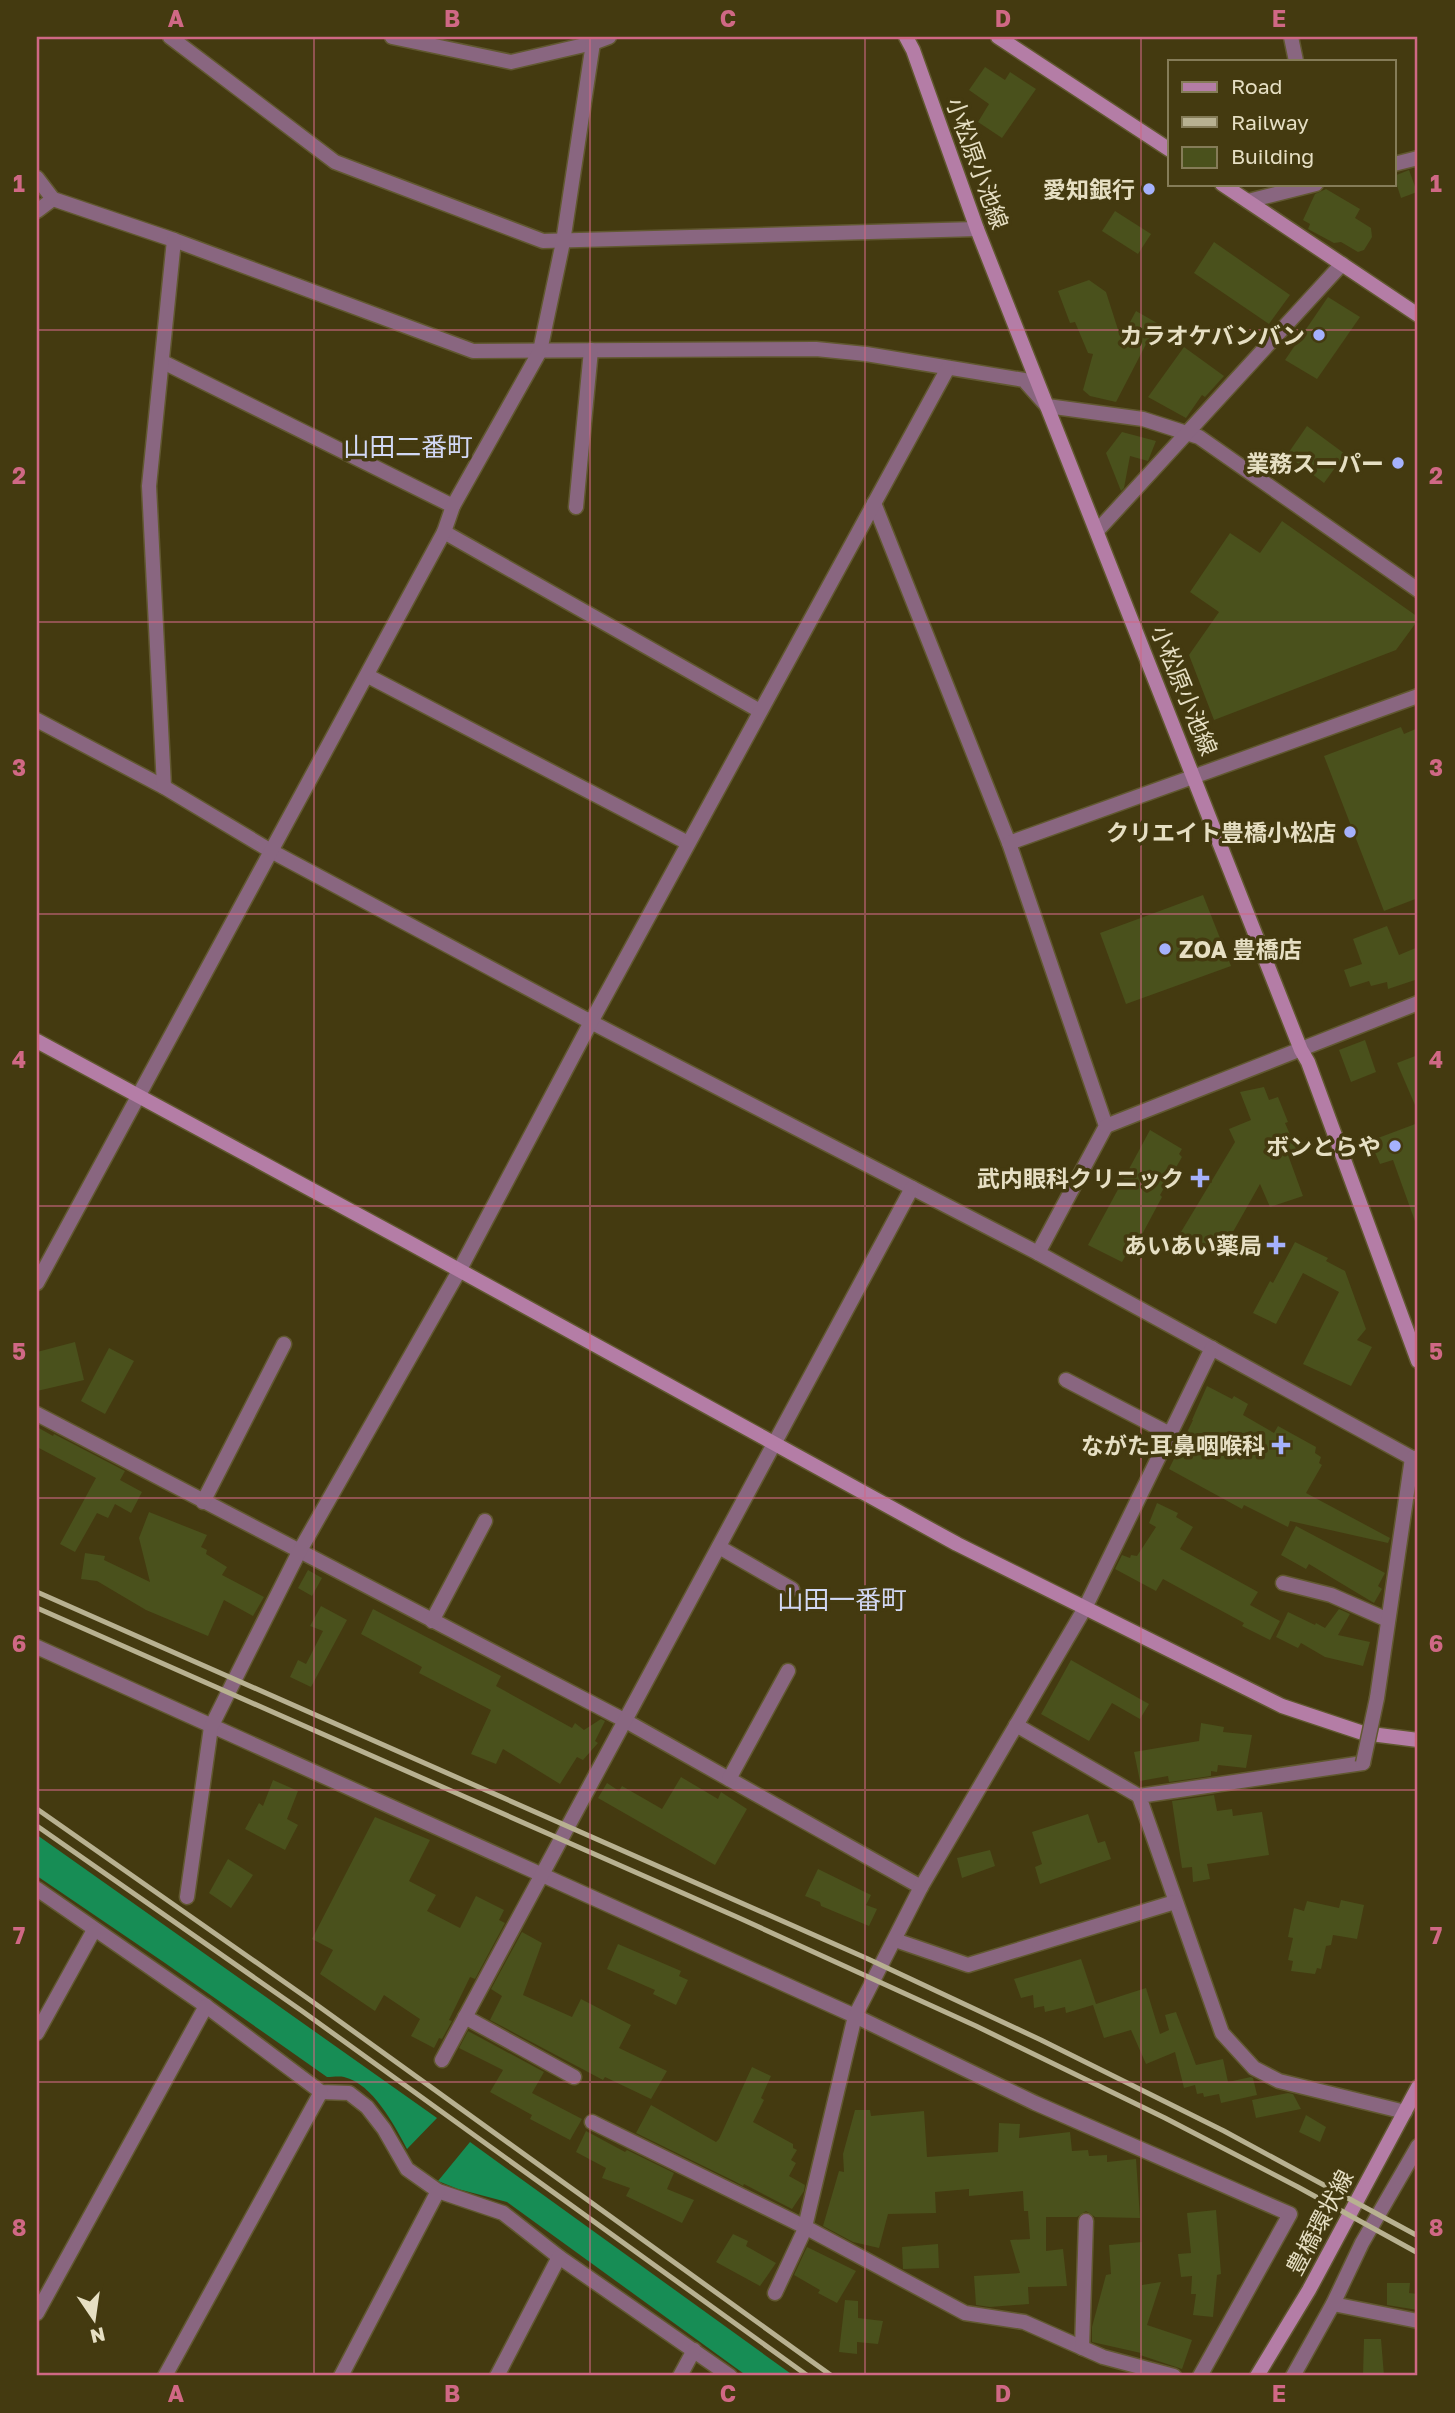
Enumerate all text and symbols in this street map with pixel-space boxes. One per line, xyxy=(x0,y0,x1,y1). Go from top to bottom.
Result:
text: A xyxy=(168,4,185,32)
text: B xyxy=(444,4,460,32)
text: C xyxy=(720,4,736,32)
text: D xyxy=(995,4,1011,32)
text: E xyxy=(1272,4,1286,32)
legend xyxy=(1168,60,1396,186)
text: Road xyxy=(1231,73,1282,99)
street label: 小松原小池線 xyxy=(941,93,1015,233)
text: Railway xyxy=(1231,109,1309,135)
text: Building xyxy=(1231,143,1314,169)
text: 1 xyxy=(13,169,25,197)
text: 1 xyxy=(1430,169,1442,197)
place label: 愛知銀行 xyxy=(1043,175,1135,203)
marker: 愛知銀行 xyxy=(1141,181,1157,197)
place label: カラオケバンバン xyxy=(1120,321,1305,349)
marker: カラオケバンバン xyxy=(1311,327,1327,343)
district label: 山田二番町 xyxy=(343,431,473,462)
place label: 業務スーパー xyxy=(1246,449,1384,477)
marker: 業務スーパー xyxy=(1390,455,1406,471)
text: 2 xyxy=(12,461,26,489)
text: 2 xyxy=(1429,461,1443,489)
street label: 小松原小池線 xyxy=(1146,621,1224,759)
text: 3 xyxy=(12,753,26,781)
text: 3 xyxy=(1429,753,1443,781)
place label: クリエイト豊橋小松店 xyxy=(1106,818,1336,846)
marker: クリエイト豊橋小松店 xyxy=(1342,824,1358,840)
place label: ZOA 豊橋店 xyxy=(1179,935,1302,963)
marker: ZOA 豊橋店 xyxy=(1157,941,1173,957)
text: 4 xyxy=(12,1045,26,1073)
text: 4 xyxy=(1429,1045,1443,1073)
place label: ボンとらや xyxy=(1266,1132,1381,1160)
marker: ボンとらや xyxy=(1387,1138,1403,1154)
place label: 武内眼科クリニック xyxy=(977,1164,1184,1192)
marker: 武内眼科クリニック xyxy=(1190,1168,1210,1188)
place label: あいあい薬局 xyxy=(1124,1231,1262,1259)
marker: あいあい薬局 xyxy=(1268,1237,1284,1253)
text: 5 xyxy=(12,1337,26,1365)
text: 5 xyxy=(1429,1337,1443,1365)
place label: ながた耳鼻咽喉科 xyxy=(1081,1431,1265,1459)
marker: ながた耳鼻咽喉科 xyxy=(1271,1435,1291,1455)
district label: 山田一番町 xyxy=(777,1584,907,1615)
text: 6 xyxy=(12,1629,26,1657)
text: 6 xyxy=(1429,1629,1443,1657)
text: 7 xyxy=(13,1921,25,1949)
text: 7 xyxy=(1430,1921,1442,1949)
street label: 豊橋環状線 xyxy=(1280,2165,1358,2279)
text: 8 xyxy=(12,2213,26,2241)
text: 8 xyxy=(1429,2213,1443,2241)
north arrow xyxy=(60,2284,130,2354)
text: N xyxy=(88,2323,108,2349)
text: A xyxy=(168,2379,185,2407)
text: B xyxy=(444,2379,460,2407)
text: C xyxy=(720,2379,736,2407)
text: D xyxy=(995,2379,1011,2407)
text: E xyxy=(1272,2379,1286,2407)

